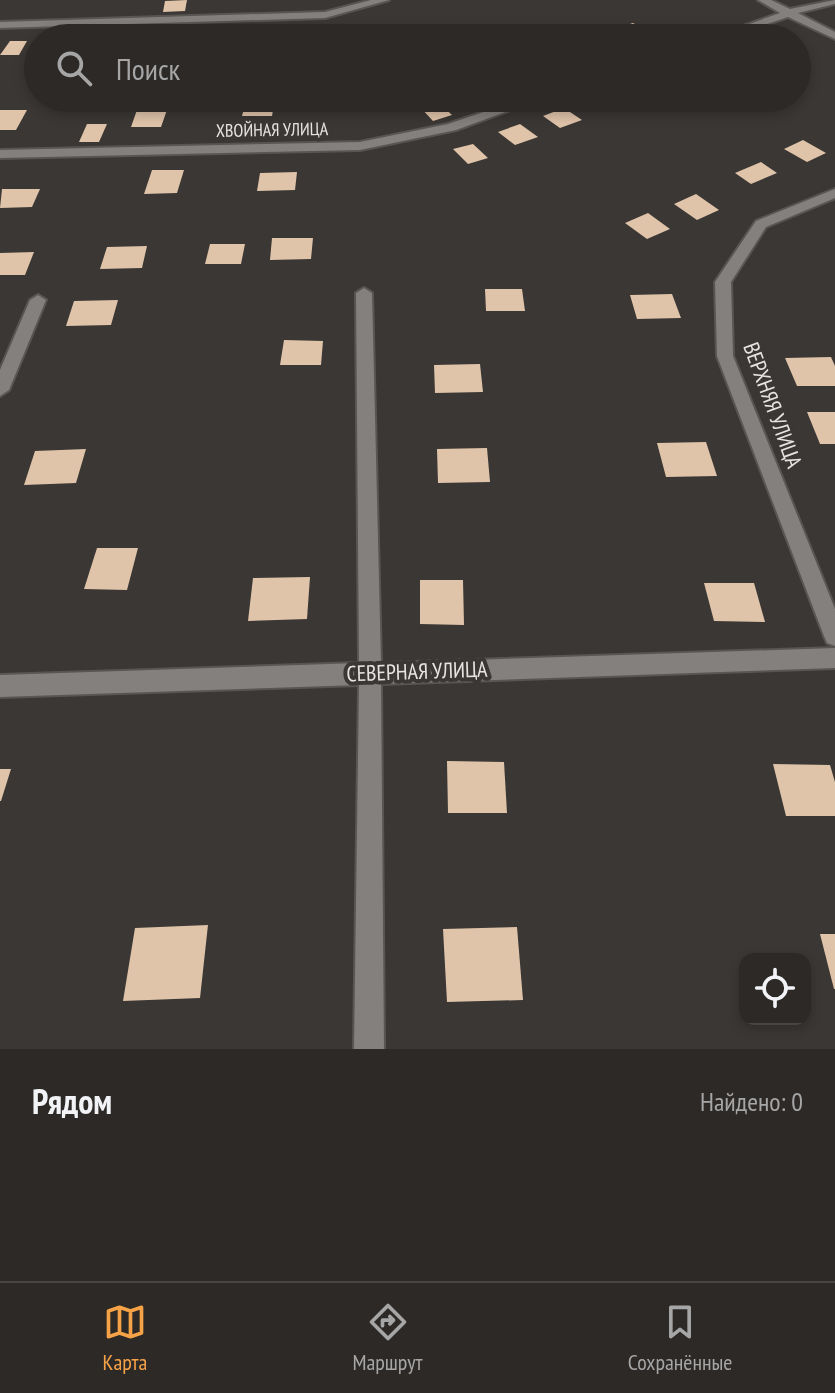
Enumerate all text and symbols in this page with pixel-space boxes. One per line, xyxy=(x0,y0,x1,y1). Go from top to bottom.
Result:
search box xyxy=(24,24,811,112)
icon: search xyxy=(52,46,96,90)
text: Поиск xyxy=(116,49,180,88)
street label: ХВОЙНАЯ УЛИЦА xyxy=(216,117,329,142)
street label: ВЕРХНЯЯ УЛИЦА xyxy=(737,338,809,472)
street label: СЕВЕРНАЯ УЛИЦА xyxy=(346,655,489,687)
map controls xyxy=(739,953,811,1025)
button: locate xyxy=(739,953,811,1025)
text: Рядом xyxy=(32,1079,112,1123)
text: Найдено: 0 xyxy=(700,1085,803,1118)
tab: Карта xyxy=(103,1300,147,1376)
tab: Маршрут xyxy=(352,1300,423,1376)
tab: Сохранённые xyxy=(628,1300,732,1376)

